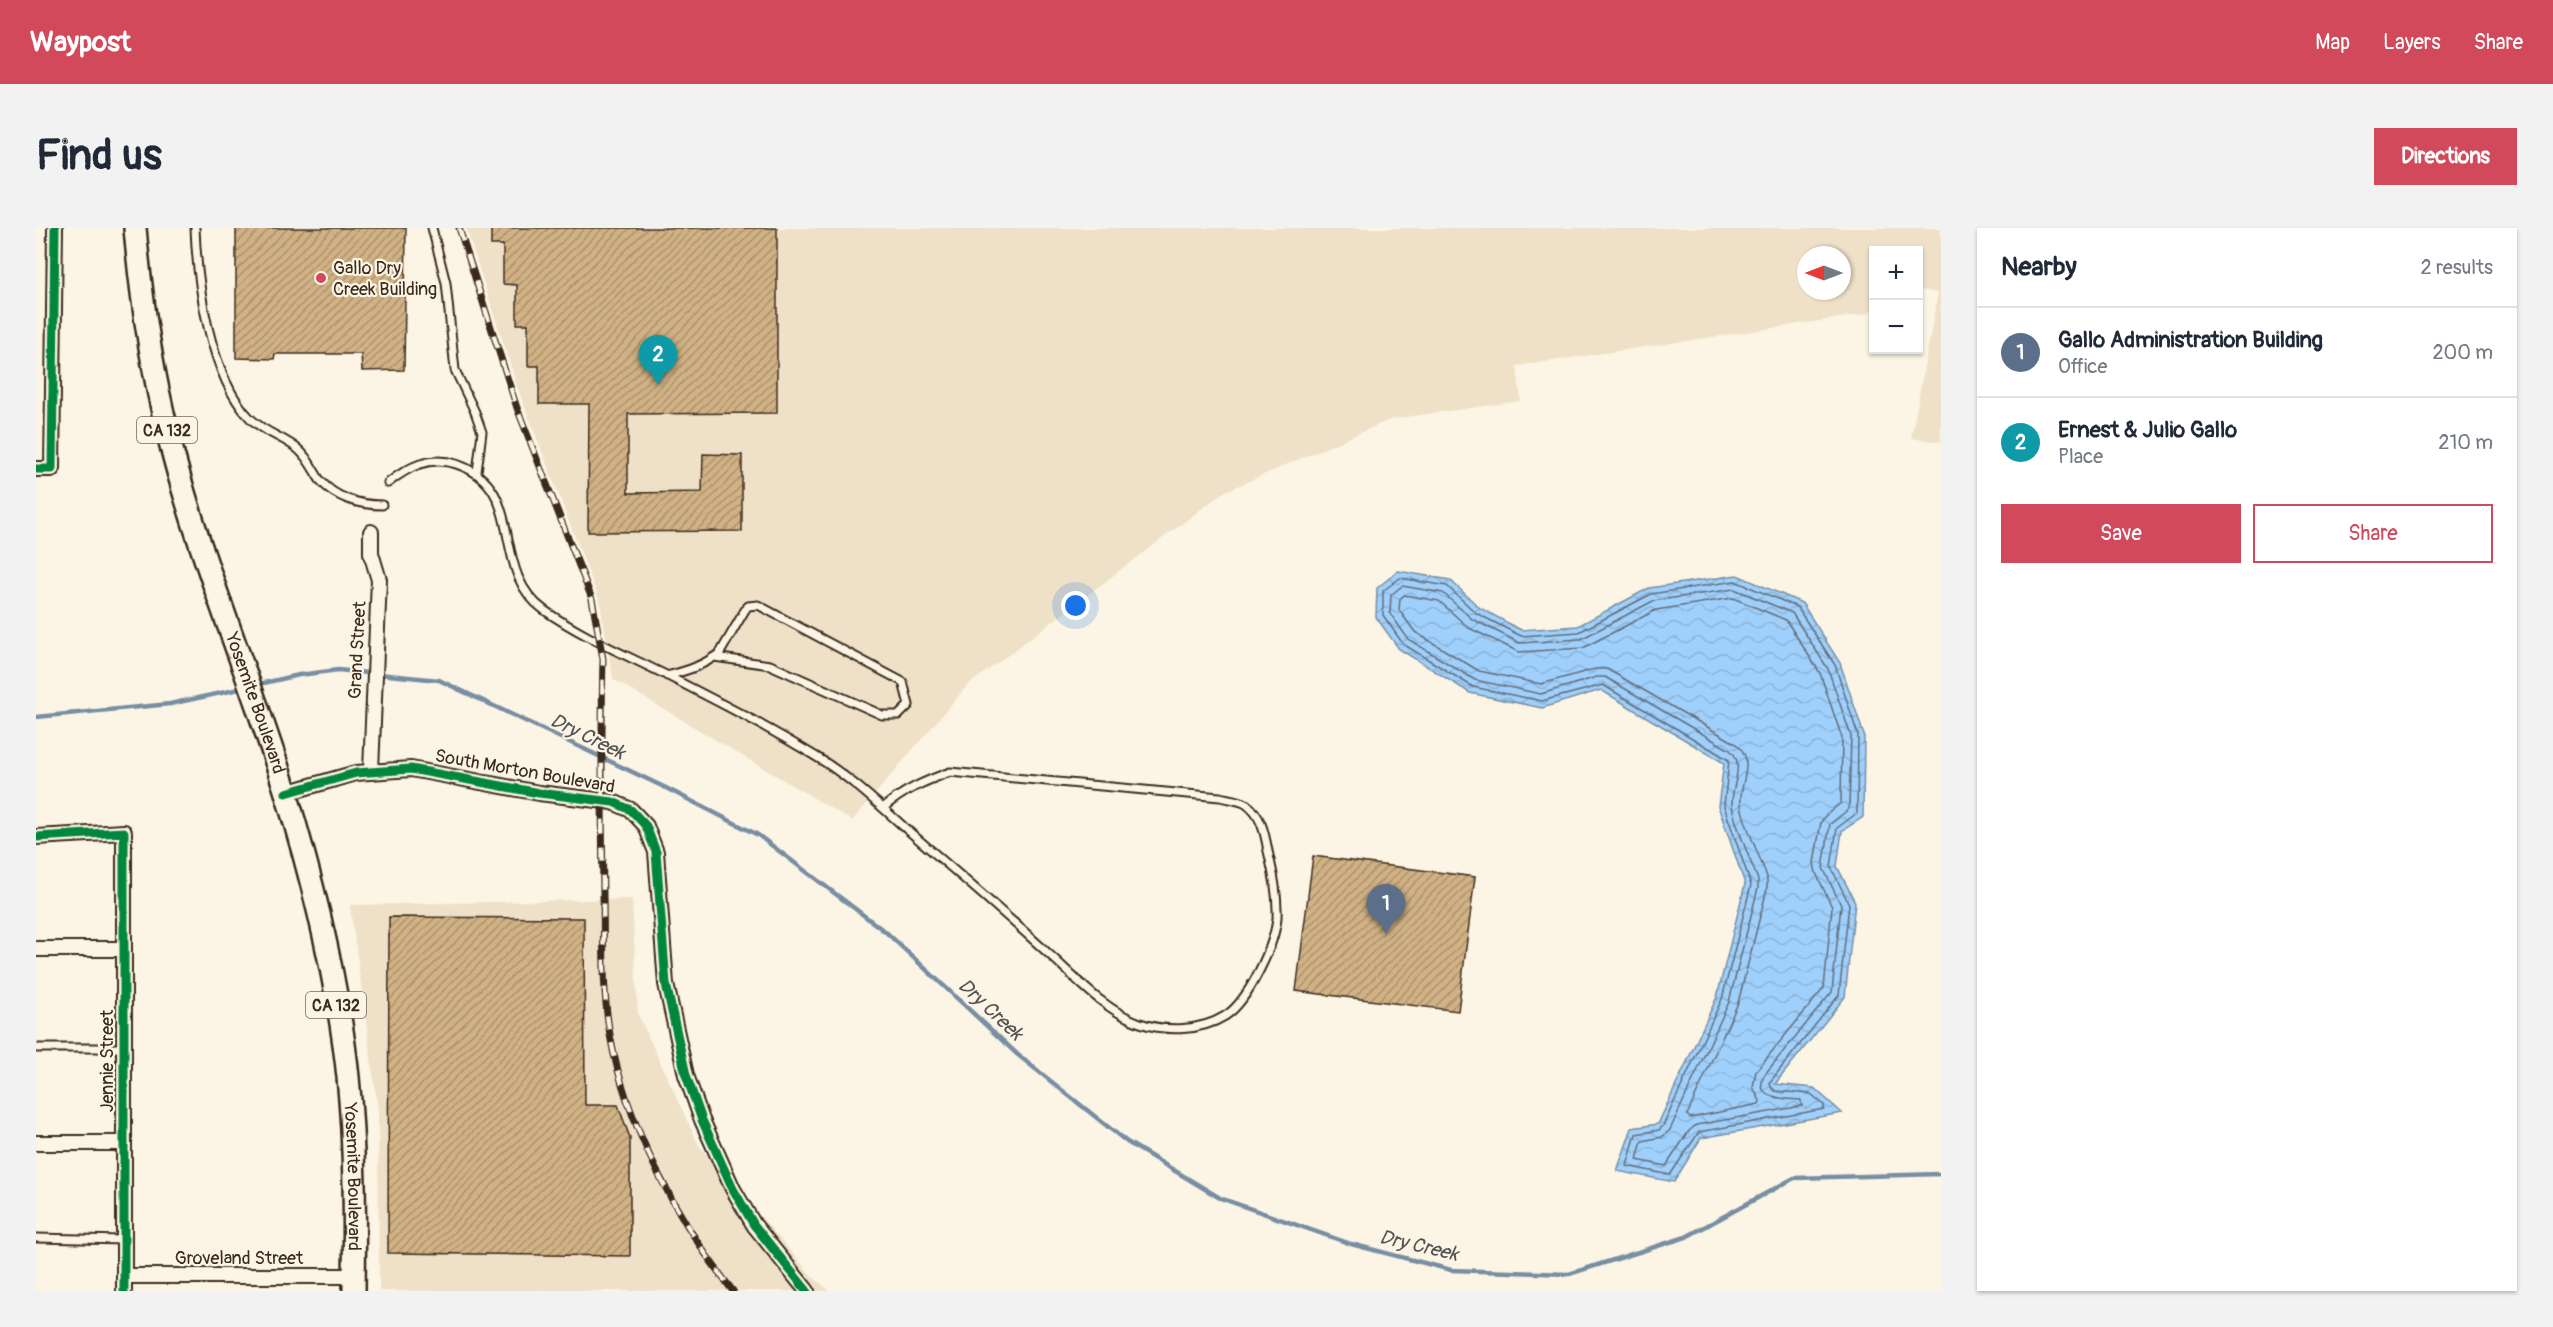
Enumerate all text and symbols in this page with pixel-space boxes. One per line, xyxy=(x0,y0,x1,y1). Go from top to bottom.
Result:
text: Waypost xyxy=(30,25,131,60)
text: Map xyxy=(2315,29,2350,56)
text: Layers xyxy=(2383,29,2441,56)
text: Share xyxy=(2474,29,2523,56)
button: Directions xyxy=(2374,128,2517,185)
text: Find us xyxy=(36,130,162,182)
north arrow xyxy=(1797,246,1851,300)
map controls xyxy=(1869,246,1923,354)
button: + xyxy=(1869,246,1923,300)
text: Nearby xyxy=(2001,251,2077,283)
text: 2 results xyxy=(2421,255,2493,280)
place label: Gallo Dry Creek Building xyxy=(333,257,437,301)
marker: Gallo Dry Creek Building xyxy=(314,271,328,285)
button: − xyxy=(1869,300,1923,354)
text: Gallo Administration Building xyxy=(2058,326,2323,354)
pin: 2 xyxy=(638,336,678,385)
text: 1 xyxy=(2017,340,2024,365)
text: 200 m xyxy=(2432,340,2493,365)
text: Office xyxy=(2058,354,2107,379)
text: Ernest & Julio Gallo xyxy=(2058,416,2237,444)
road number: CA 132 xyxy=(137,417,197,443)
text: 2 xyxy=(2015,430,2026,455)
text: 210 m xyxy=(2438,430,2493,455)
text: Place xyxy=(2058,444,2103,469)
button: Save xyxy=(2001,504,2241,563)
button: Share xyxy=(2253,504,2493,563)
your location xyxy=(1061,591,1090,620)
street label: Grand Street xyxy=(343,600,372,700)
street label: Yosemite Boulevard xyxy=(220,629,290,777)
water label: Dry Creek xyxy=(546,708,631,766)
street label: South Morton Boulevard xyxy=(433,744,617,799)
pin: 1 xyxy=(1366,884,1406,934)
water label: Dry Creek xyxy=(953,973,1030,1047)
road number: CA 132 xyxy=(306,992,366,1018)
street label: Jennie Street xyxy=(96,1009,119,1112)
street label: Yosemite Boulevard xyxy=(338,1101,365,1251)
water label: Dry Creek xyxy=(1377,1224,1462,1267)
street label: Groveland Street xyxy=(175,1247,304,1270)

